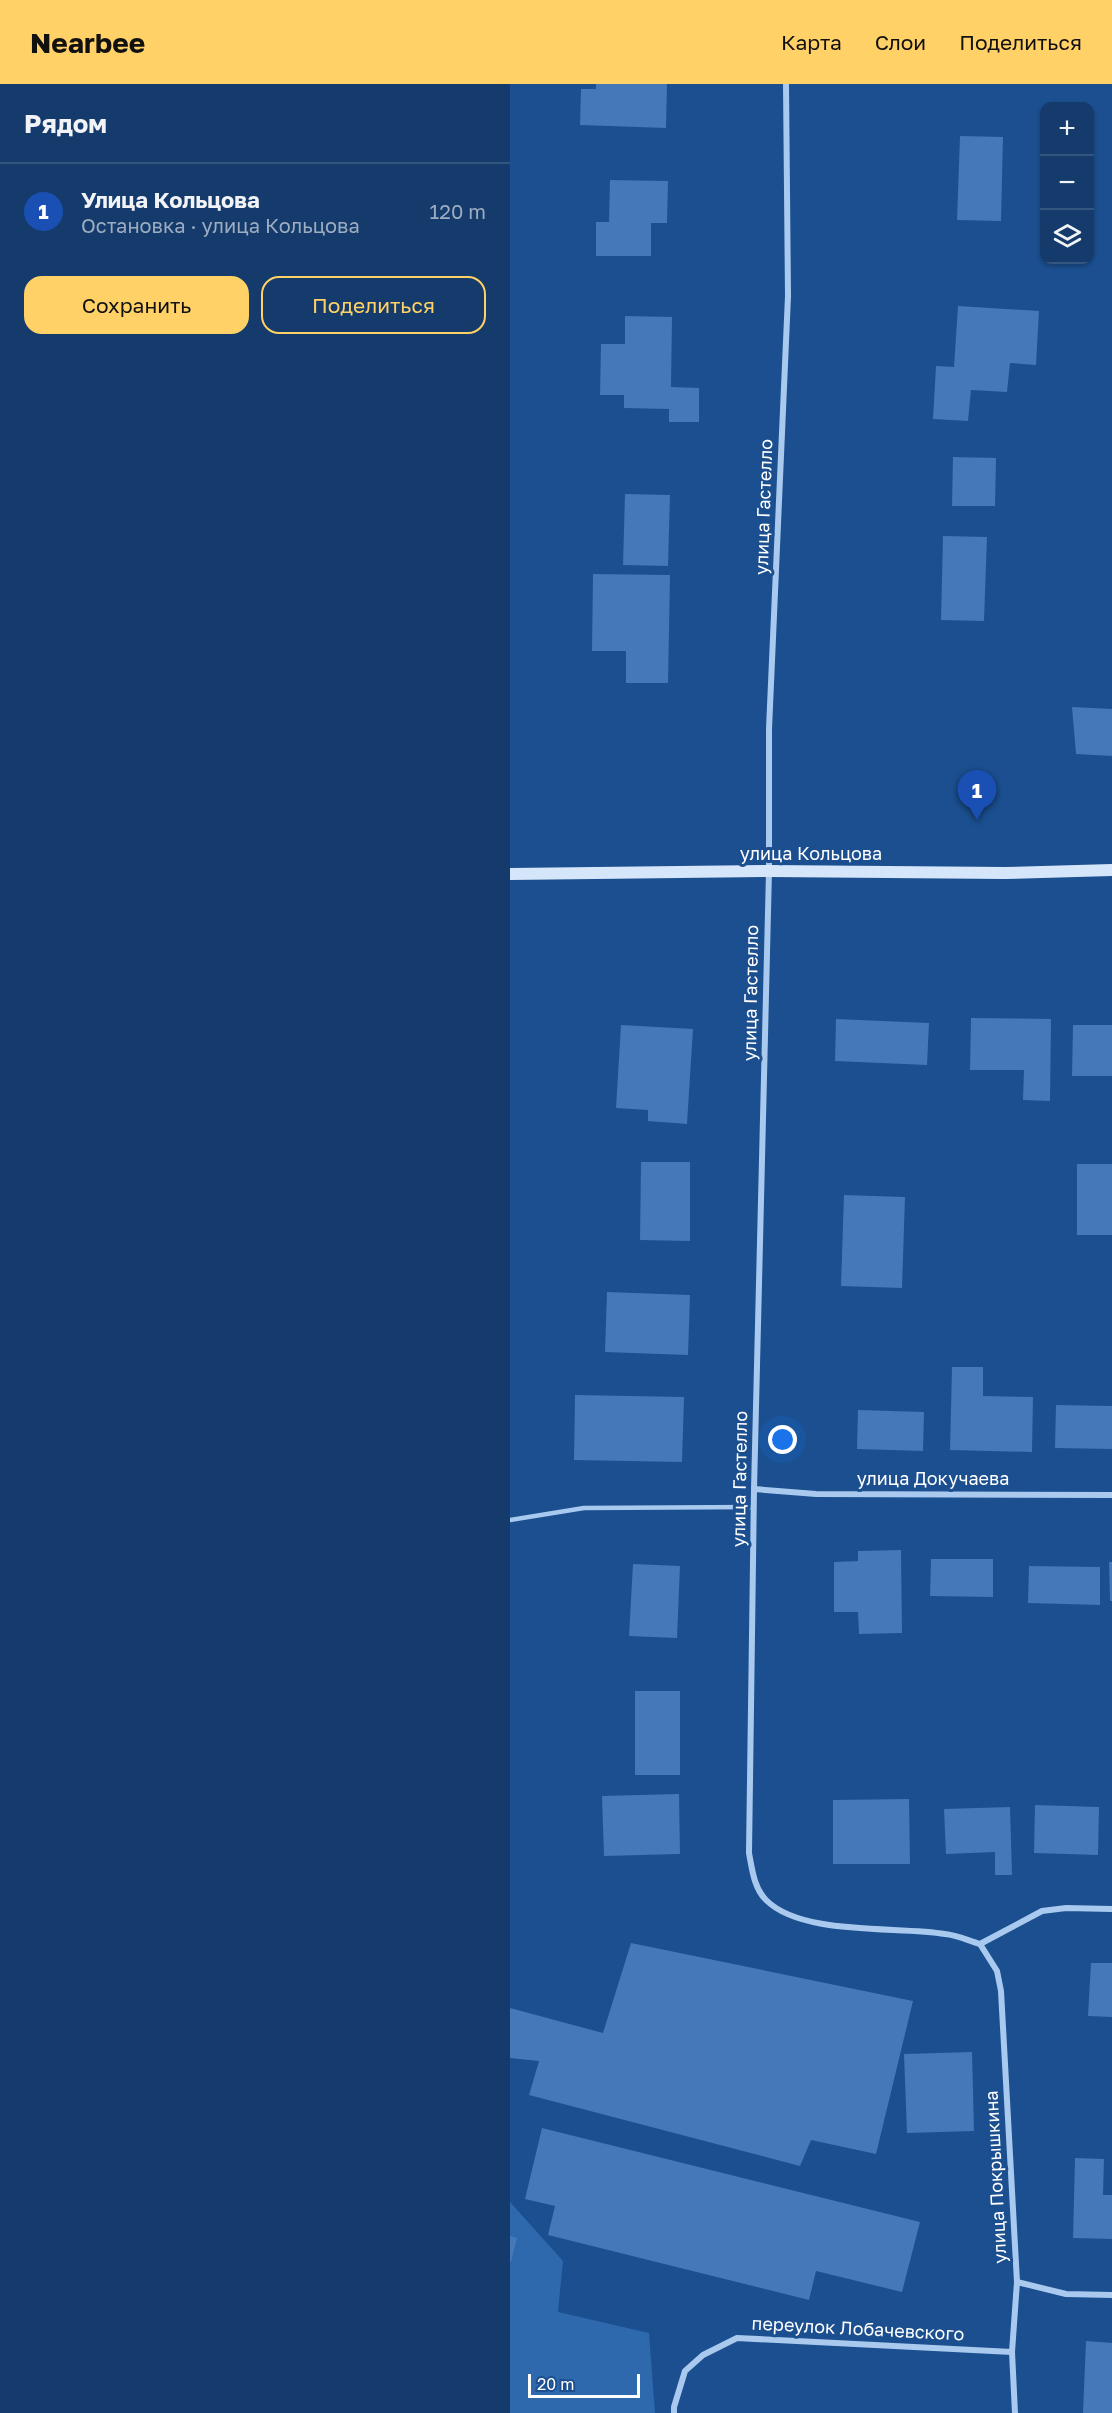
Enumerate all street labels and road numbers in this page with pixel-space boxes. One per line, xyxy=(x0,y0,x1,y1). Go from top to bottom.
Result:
street label: улица Гастелло xyxy=(750,438,776,575)
street label: улица Кольцова xyxy=(740,842,882,864)
street label: улица Гастелло xyxy=(738,925,762,1061)
street label: улица Гастелло xyxy=(727,1411,751,1547)
street label: улица Докучаева xyxy=(857,1467,1009,1489)
street label: улица Покрышкина xyxy=(979,2090,1011,2264)
street label: переулок Лобачевского xyxy=(751,2311,965,2345)

